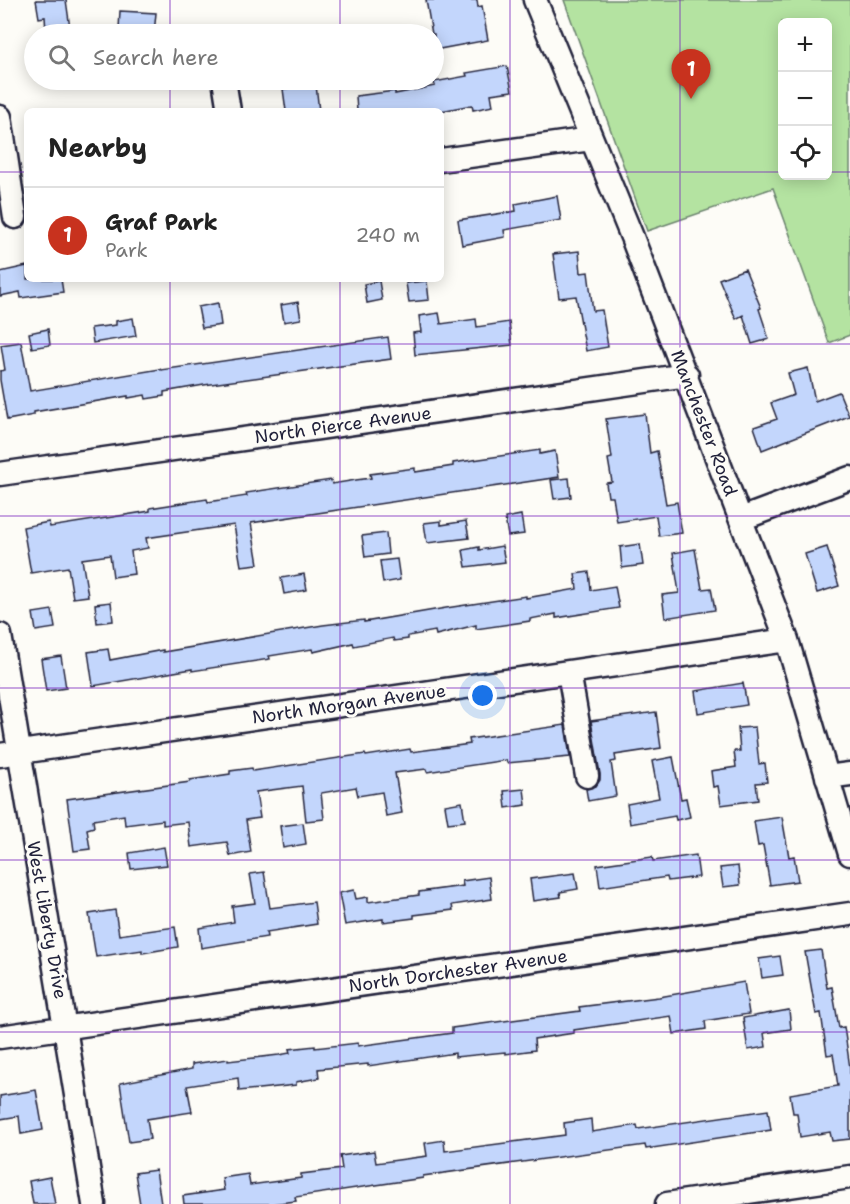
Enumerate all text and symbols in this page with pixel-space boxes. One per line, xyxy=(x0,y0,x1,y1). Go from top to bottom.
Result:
map controls xyxy=(778,18,832,180)
button: + xyxy=(778,18,832,72)
search box xyxy=(24,24,444,90)
icon: search xyxy=(45,41,78,74)
text: Search here xyxy=(93,43,219,72)
pin: 1 xyxy=(672,50,710,99)
button: − xyxy=(778,72,832,126)
button: locate xyxy=(778,126,832,180)
text: Nearby xyxy=(48,130,147,165)
text: Graf Park xyxy=(105,208,218,237)
text: 1 xyxy=(63,222,72,248)
text: 240 m xyxy=(355,222,420,248)
text: Park xyxy=(105,237,148,263)
street label: Manchester Road xyxy=(665,347,743,499)
street label: North Pierce Avenue xyxy=(253,401,433,449)
street label: North Morgan Avenue xyxy=(251,679,447,729)
your location xyxy=(468,681,497,710)
street label: West Liberty Drive xyxy=(21,839,73,1001)
street label: North Dorchester Avenue xyxy=(347,944,569,998)

